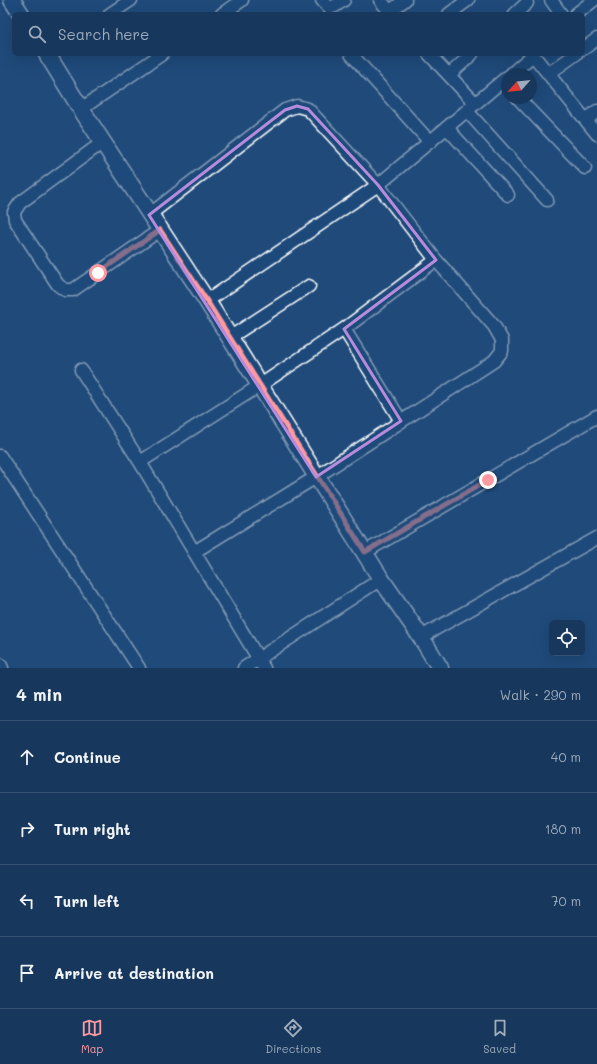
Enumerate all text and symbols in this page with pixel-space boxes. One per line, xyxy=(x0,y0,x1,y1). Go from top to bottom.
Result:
search box xyxy=(12,12,585,56)
icon: search xyxy=(26,23,48,45)
text: Search here xyxy=(58,24,149,44)
north arrow xyxy=(501,68,537,104)
route start xyxy=(89,264,107,282)
route end xyxy=(479,471,497,489)
map controls xyxy=(549,620,585,656)
button: locate xyxy=(549,620,585,656)
text: 4 min xyxy=(16,683,62,705)
text: Walk · 290 m xyxy=(500,686,581,703)
icon: ahead xyxy=(16,746,38,768)
text: Continue xyxy=(54,747,121,767)
text: 40 m xyxy=(551,748,581,765)
icon: right xyxy=(16,818,38,840)
text: Turn right xyxy=(54,819,131,839)
text: 180 m xyxy=(545,820,581,837)
icon: left xyxy=(16,890,38,912)
text: Turn left xyxy=(54,891,119,911)
text: 70 m xyxy=(551,892,581,909)
icon: arrive xyxy=(16,962,38,984)
text: Arrive at destination xyxy=(54,963,214,983)
tab: Map xyxy=(81,1017,103,1056)
tab: Directions xyxy=(265,1017,321,1056)
tab: Saved xyxy=(483,1017,516,1056)

